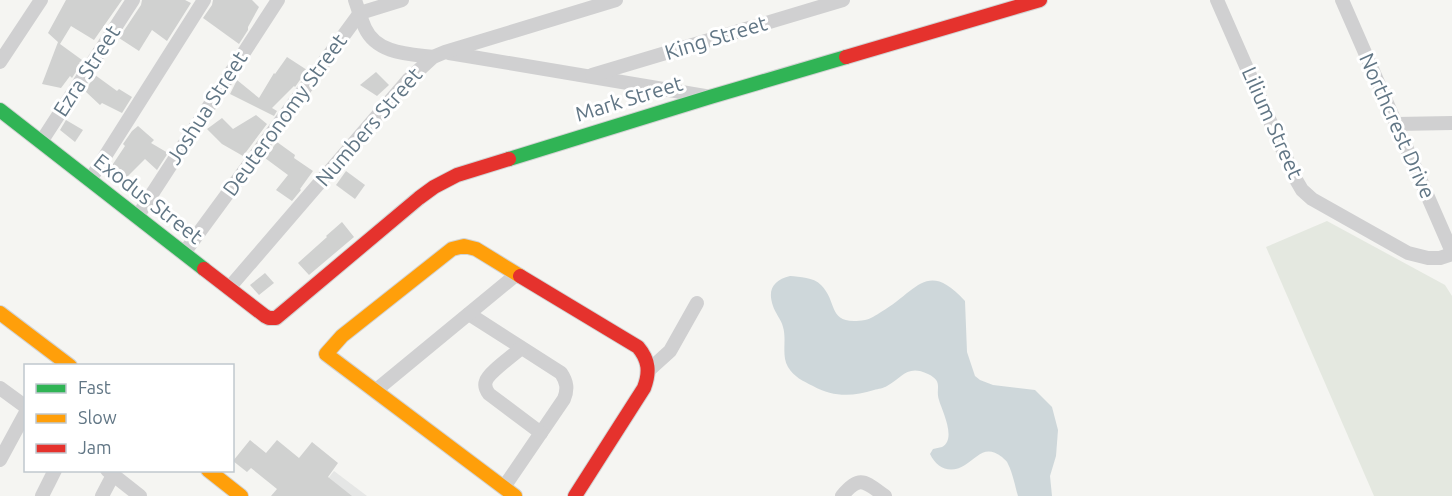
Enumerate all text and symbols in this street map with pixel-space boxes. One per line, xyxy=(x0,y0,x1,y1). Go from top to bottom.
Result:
street label: King Street xyxy=(662,10,770,64)
street label: Ezra Street xyxy=(48,20,124,120)
street label: Deuteronomy Street xyxy=(217,29,351,200)
street label: Joshua Street xyxy=(161,46,252,168)
street label: Northcrest Drive xyxy=(1355,49,1441,202)
street label: Numbers Street xyxy=(310,62,426,191)
street label: Lilium Street xyxy=(1238,63,1308,182)
street label: Mark Street xyxy=(572,70,685,126)
street label: Exodus Street xyxy=(89,148,208,248)
legend xyxy=(24,364,234,472)
text: Fast xyxy=(78,377,111,397)
text: Slow xyxy=(78,407,117,427)
text: Jam xyxy=(78,437,112,457)

